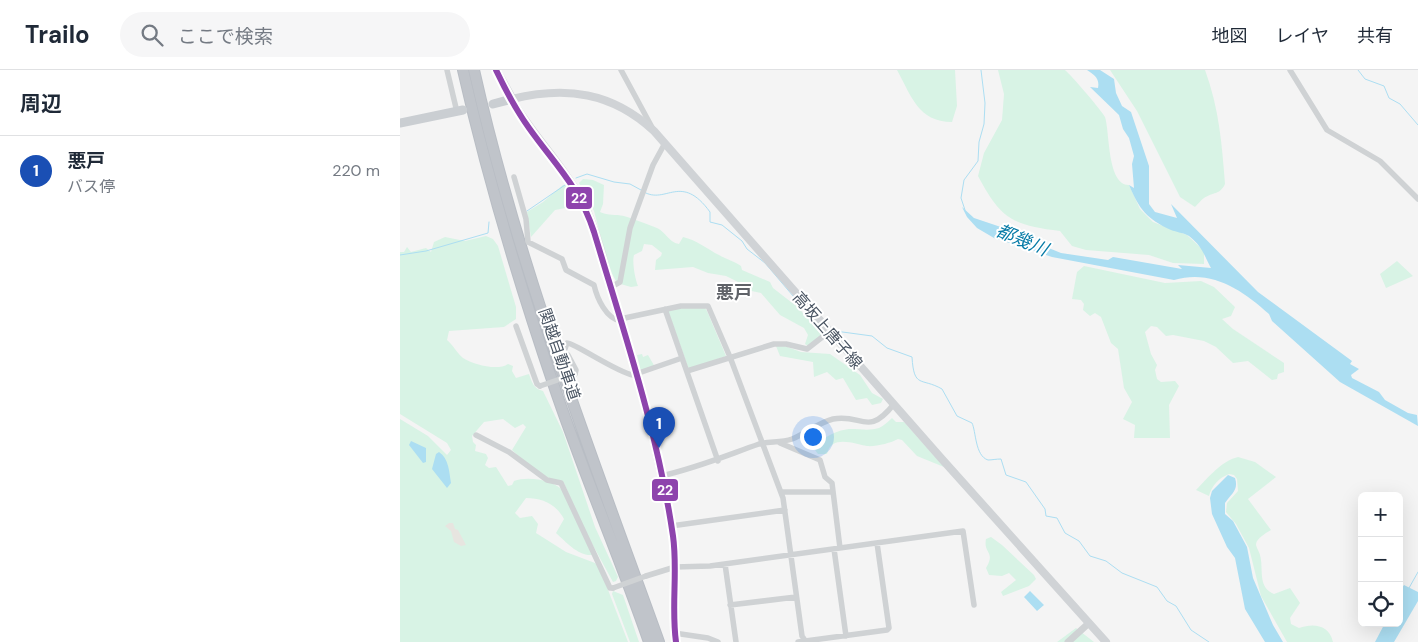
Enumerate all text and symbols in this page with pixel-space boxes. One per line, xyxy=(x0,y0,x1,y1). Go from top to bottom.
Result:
search box xyxy=(120,12,470,57)
text: Trailo xyxy=(25,19,90,50)
icon: search xyxy=(138,21,166,49)
text: ここで検索 xyxy=(178,24,273,49)
text: 地図 xyxy=(1212,24,1248,48)
text: レイヤ xyxy=(1276,24,1329,48)
text: 共有 xyxy=(1357,24,1393,48)
text: 周辺 xyxy=(20,90,62,118)
text: 悪戸 xyxy=(67,148,105,173)
text: 1 xyxy=(33,160,39,181)
text: 220 m xyxy=(332,160,380,181)
text: バス停 xyxy=(67,176,115,197)
line badge: 22 xyxy=(565,186,593,210)
text: 22 xyxy=(571,189,587,207)
water label: 都幾川 xyxy=(992,218,1053,262)
district label: 悪戸 xyxy=(716,281,752,305)
street label: 高坂上唐子線 xyxy=(788,287,867,373)
street label: 関越自動車道 xyxy=(534,305,585,403)
pin: 1 xyxy=(643,407,675,448)
your location xyxy=(800,424,826,450)
line badge: 22 xyxy=(651,478,679,502)
text: 22 xyxy=(657,481,673,499)
map controls xyxy=(1358,492,1403,627)
button: + xyxy=(1358,492,1403,537)
button: − xyxy=(1358,537,1403,582)
button: locate xyxy=(1358,582,1403,627)

